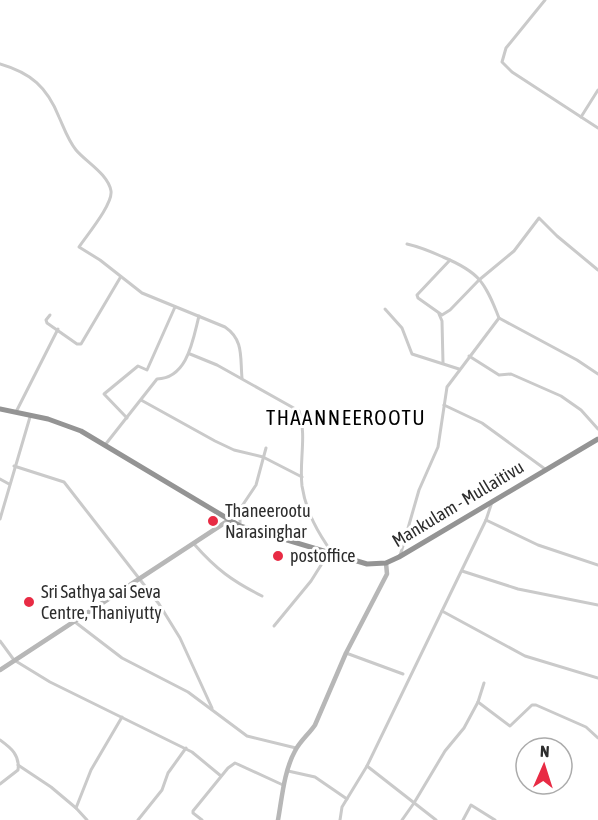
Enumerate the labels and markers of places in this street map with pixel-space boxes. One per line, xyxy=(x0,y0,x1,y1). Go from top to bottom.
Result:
place label: Thaneerootu Narasinghar xyxy=(225,500,311,542)
marker: Thaneerootu Narasinghar xyxy=(206,514,220,528)
place label: postoffice xyxy=(290,545,356,566)
marker: postoffice xyxy=(271,549,285,563)
place label: Sri Sathya sai Seva Centre, Thaniyutty xyxy=(41,581,162,623)
marker: Sri Sathya sai Seva Centre, Thaniyutty xyxy=(22,595,36,609)

